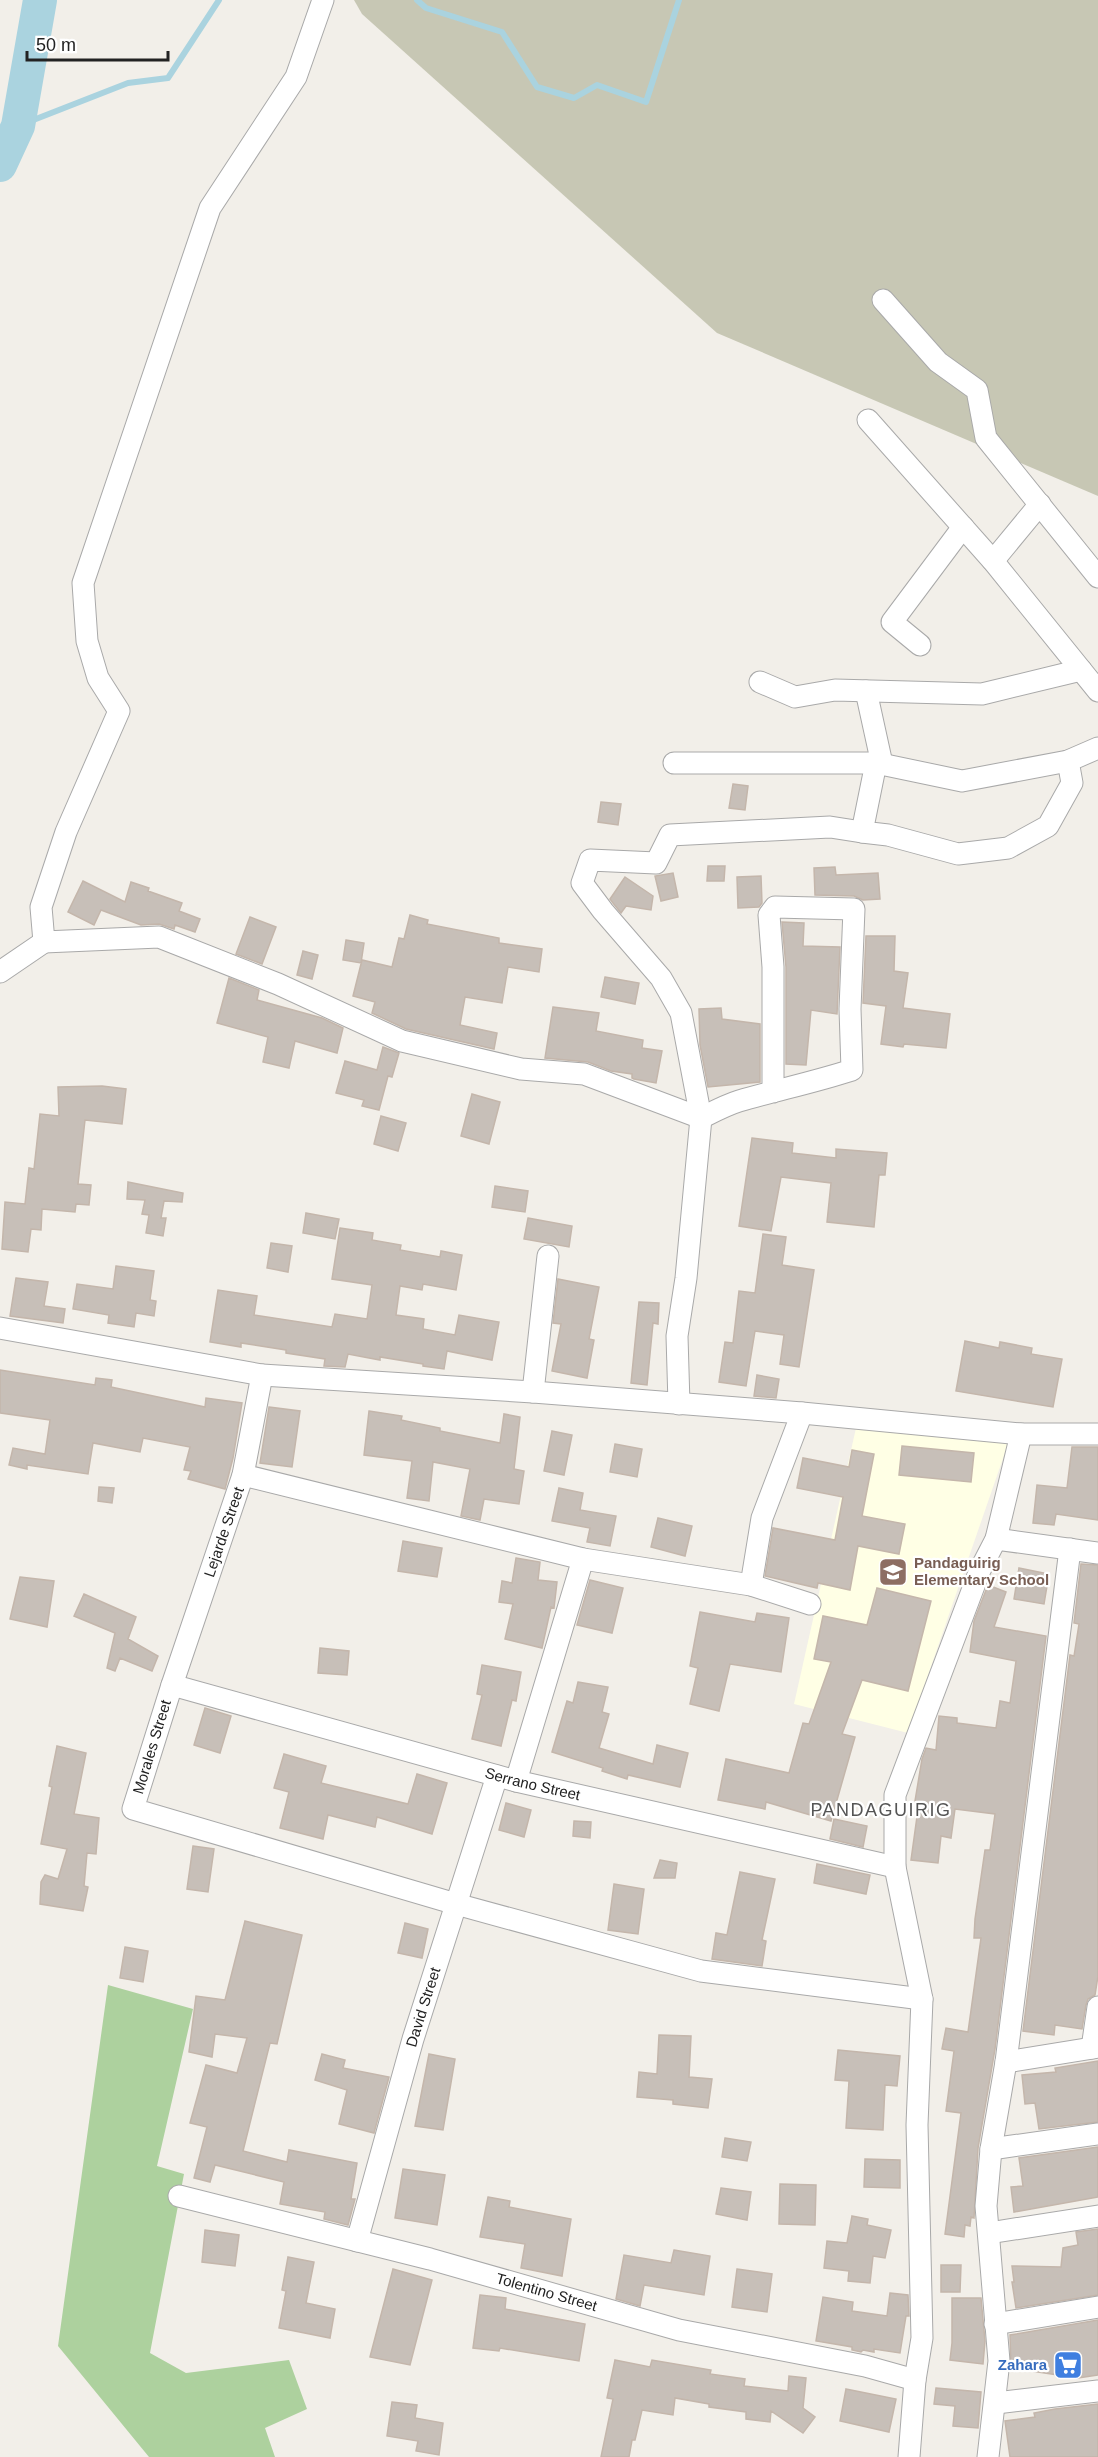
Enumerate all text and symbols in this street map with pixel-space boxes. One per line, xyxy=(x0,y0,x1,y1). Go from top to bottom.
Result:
scale bar xyxy=(27,24,168,62)
text: 50 m xyxy=(36,35,76,55)
street label: Lejarde Street xyxy=(200,1484,247,1579)
place label: Pandaguirig Elementary School xyxy=(914,1554,1049,1588)
school or university icon: Pandaguirig Elementary School xyxy=(877,1556,909,1588)
street label: Morales Street xyxy=(129,1697,174,1796)
street label: Serrano Street xyxy=(483,1764,583,1804)
district label: PANDAGUIRIG xyxy=(810,1800,952,1820)
street label: David Street xyxy=(402,1964,444,2049)
street label: Tolentino Street xyxy=(494,2269,600,2314)
supermarket icon: Zahara xyxy=(1052,2349,1084,2381)
place label: Zahara xyxy=(998,2356,1048,2373)

